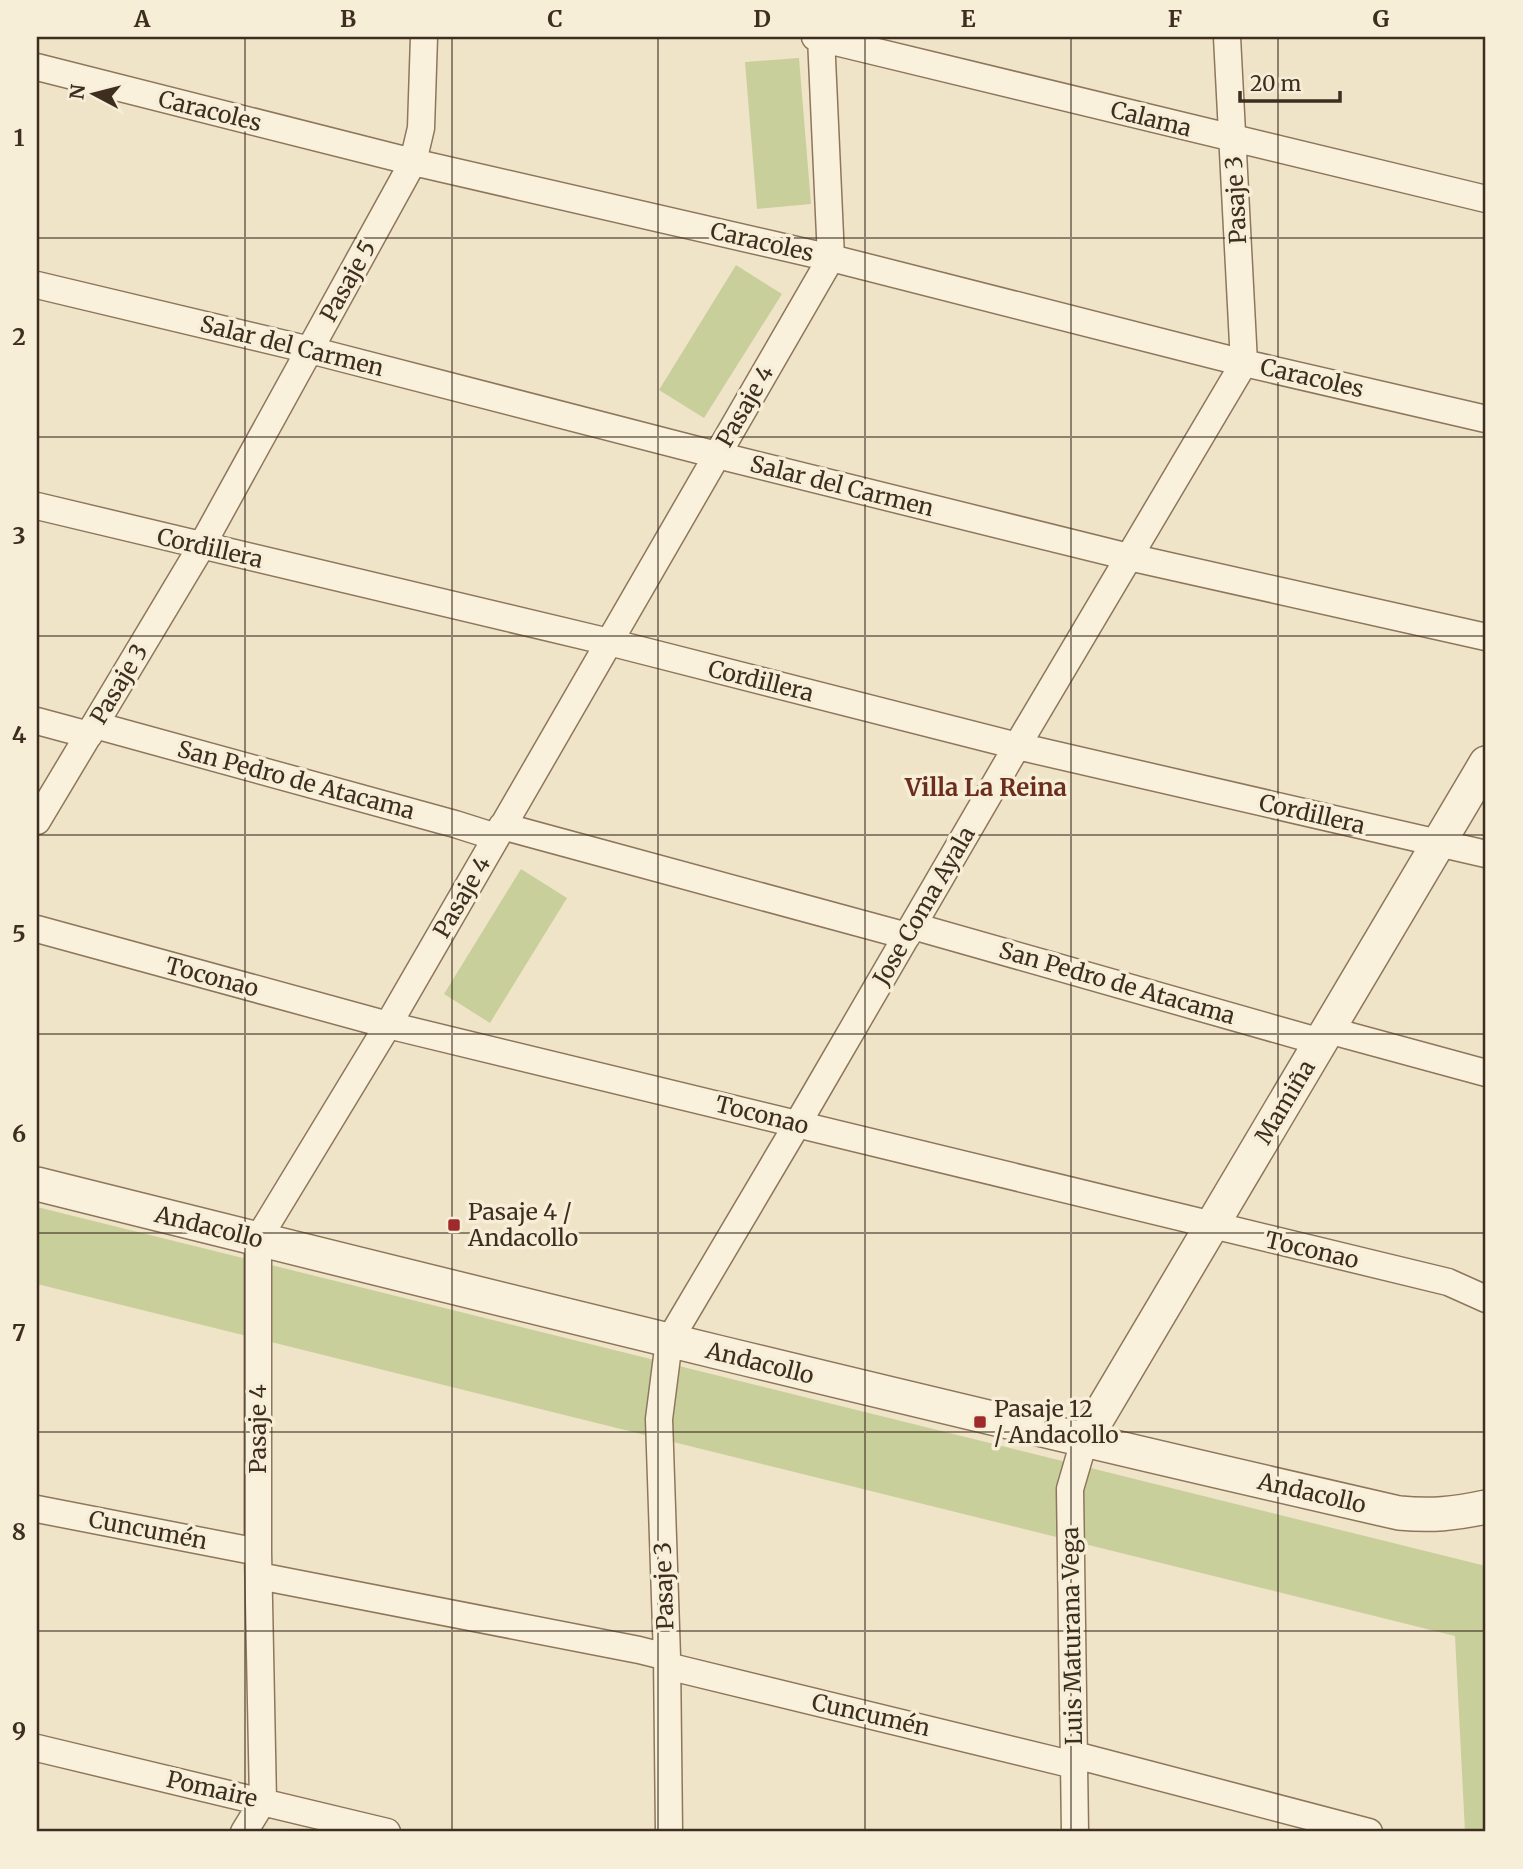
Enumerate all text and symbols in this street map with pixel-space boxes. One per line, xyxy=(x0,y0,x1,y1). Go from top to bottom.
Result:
text: A xyxy=(133,4,151,33)
text: B xyxy=(340,4,356,33)
text: C xyxy=(547,4,563,33)
text: D xyxy=(753,4,771,33)
text: E xyxy=(960,4,976,33)
text: F xyxy=(1168,4,1182,33)
text: G xyxy=(1373,4,1390,33)
north arrow xyxy=(60,60,130,130)
scale bar xyxy=(1240,60,1339,104)
text: 20 m xyxy=(1250,70,1302,97)
text: N xyxy=(64,83,90,101)
street label: Caracoles xyxy=(156,84,265,137)
street label: Calama xyxy=(1108,94,1195,143)
text: 1 xyxy=(14,123,25,152)
street label: Pasaje 3 xyxy=(1219,155,1252,245)
street label: Caracoles xyxy=(708,216,817,267)
street label: Pasaje 5 xyxy=(313,235,382,327)
street label: Salar del Carmen xyxy=(197,309,387,382)
text: 2 xyxy=(12,322,26,351)
street label: Caracoles xyxy=(1258,352,1367,403)
street label: Pasaje 4 xyxy=(710,360,779,452)
street label: Salar del Carmen xyxy=(747,449,937,522)
text: 3 xyxy=(12,521,26,550)
street label: Cordillera xyxy=(154,521,266,574)
street label: Pasaje 3 xyxy=(83,638,154,729)
street label: Cordillera xyxy=(705,653,817,708)
text: 4 xyxy=(12,720,27,749)
street label: San Pedro de Atacama xyxy=(174,734,418,825)
district label: Villa La Reina xyxy=(904,772,1067,803)
street label: Cordillera xyxy=(1256,787,1368,840)
street label: Jose Coma Ayala xyxy=(866,821,981,991)
street label: Pasaje 4 xyxy=(427,851,496,943)
text: 5 xyxy=(12,919,26,948)
street label: San Pedro de Atacama xyxy=(996,935,1239,1030)
street label: Toconao xyxy=(162,950,262,1003)
street label: Mamiña xyxy=(1248,1054,1321,1149)
street label: Toconao xyxy=(712,1089,812,1140)
text: 6 xyxy=(12,1119,26,1148)
place label: Pasaje 4 / Andacollo xyxy=(467,1197,578,1252)
street label: Andacollo xyxy=(151,1199,266,1254)
marker: Pasaje 4 / Andacollo xyxy=(446,1217,462,1233)
street label: Toconao xyxy=(1262,1225,1362,1274)
text: 7 xyxy=(12,1318,26,1347)
street label: Andacollo xyxy=(702,1335,817,1390)
street label: Pasaje 4 xyxy=(243,1384,272,1474)
place label: Pasaje 12 / Andacollo xyxy=(994,1394,1119,1449)
marker: Pasaje 12 / Andacollo xyxy=(972,1414,988,1430)
street label: Andacollo xyxy=(1254,1466,1369,1519)
street label: Cuncumén xyxy=(86,1504,210,1555)
text: 8 xyxy=(12,1517,26,1546)
street label: Luis Maturana Vega xyxy=(1055,1527,1088,1745)
street label: Pasaje 3 xyxy=(647,1541,680,1631)
street label: Cuncumén xyxy=(809,1687,933,1742)
text: 9 xyxy=(12,1716,26,1745)
street label: Pomaire xyxy=(164,1764,260,1813)

